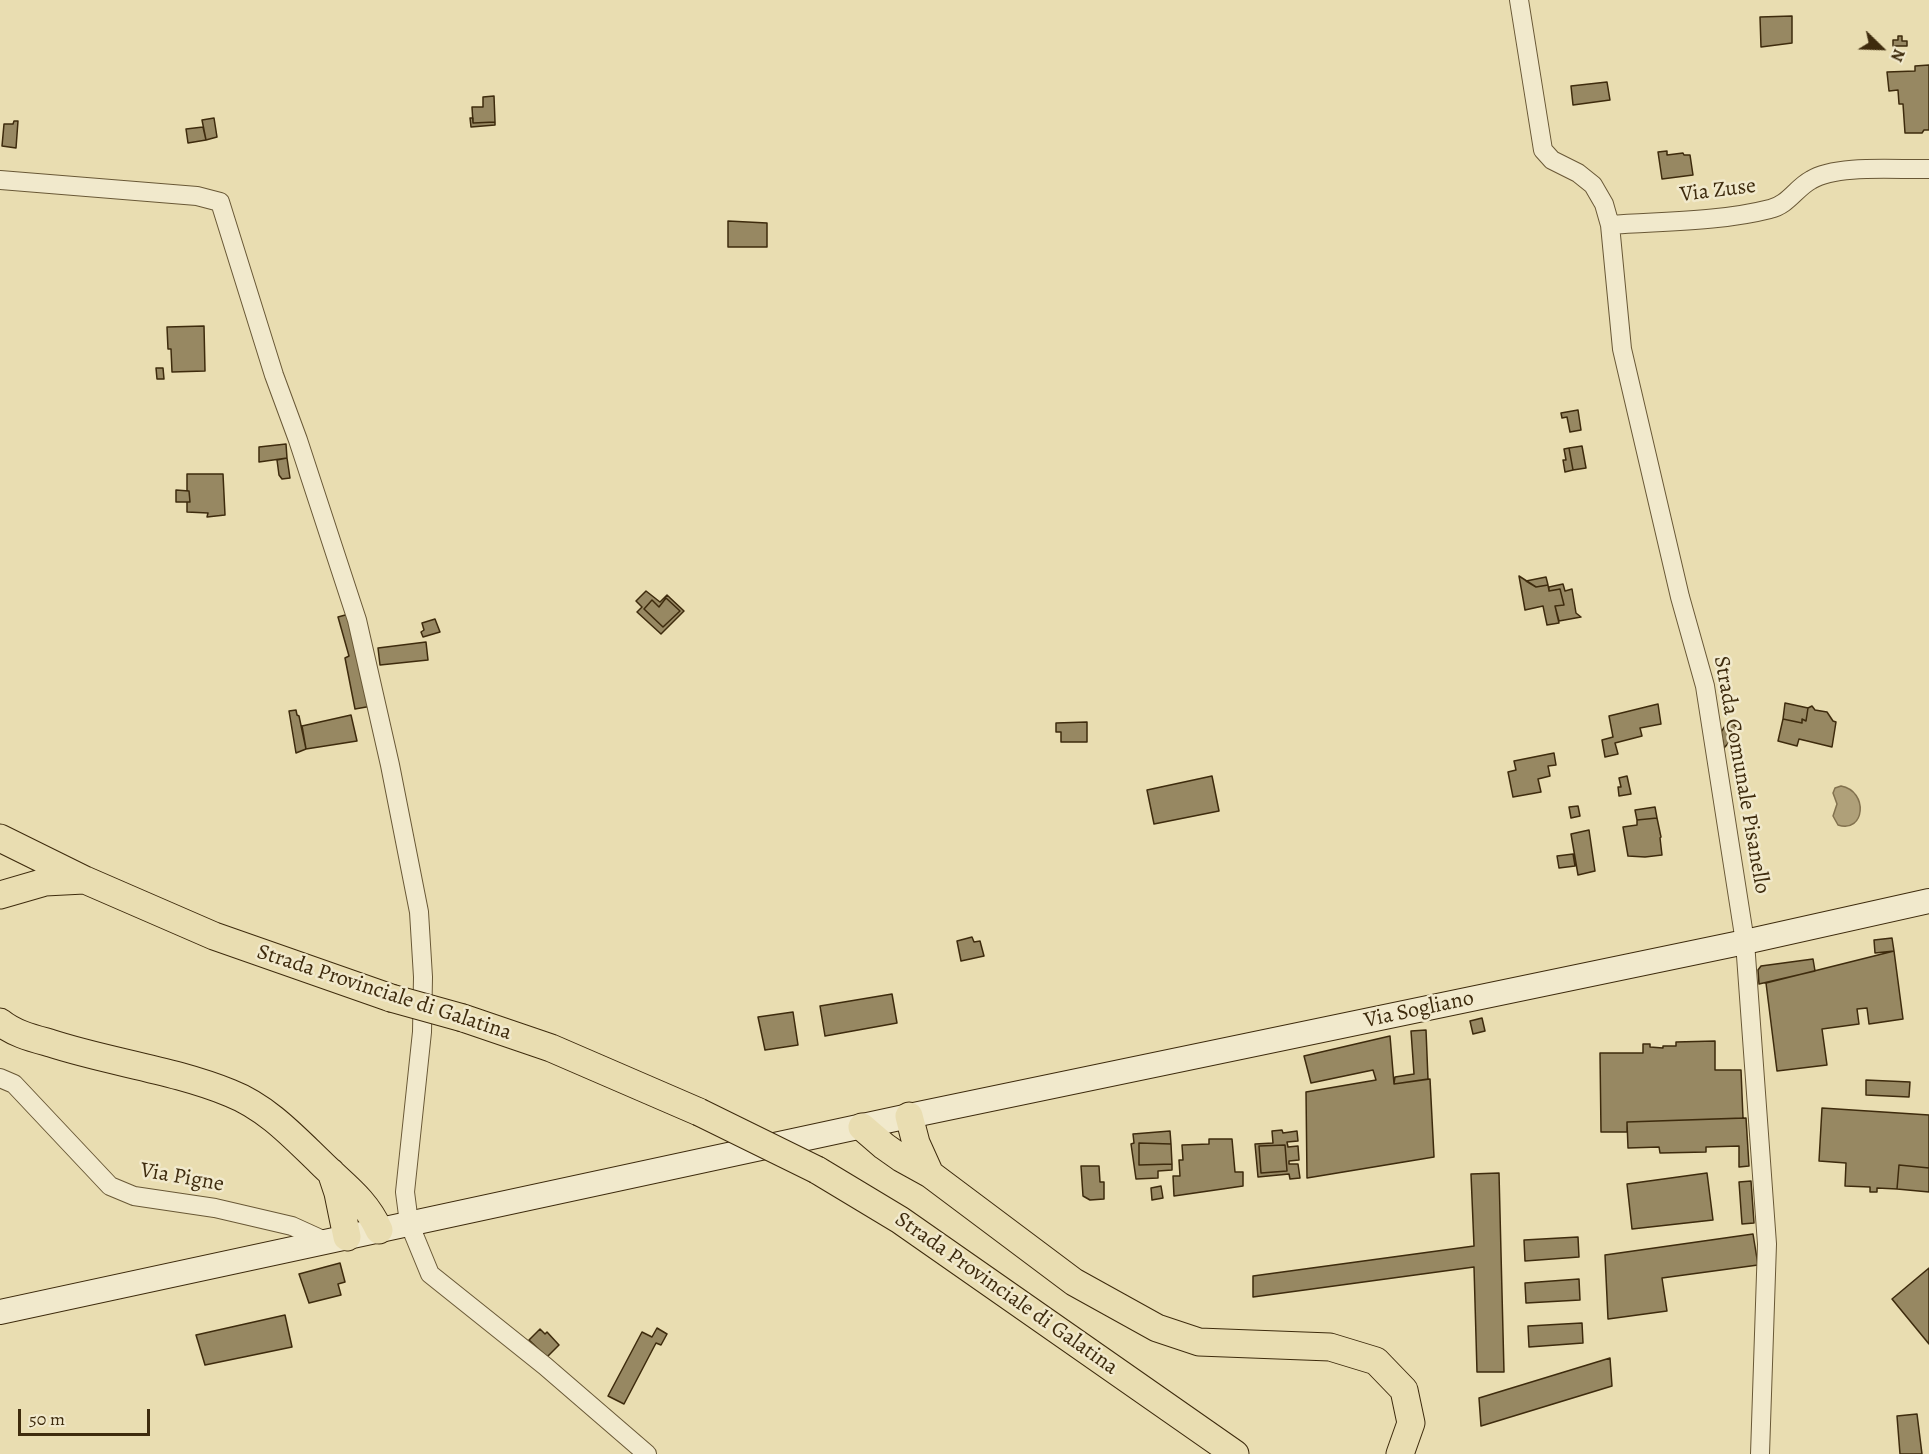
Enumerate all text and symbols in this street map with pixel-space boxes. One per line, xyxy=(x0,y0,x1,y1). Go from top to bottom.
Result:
north arrow xyxy=(1851,18,1911,78)
text: N xyxy=(1885,45,1910,65)
street label: Via Zuse xyxy=(1679,173,1757,209)
street label: Strada Comunale Pisanello xyxy=(1707,654,1775,896)
street label: Strada Provinciale di Galatina xyxy=(253,939,515,1047)
street label: Via Sogliano xyxy=(1362,986,1476,1034)
street label: Via Pigne xyxy=(138,1158,226,1198)
street label: Strada Provinciale di Galatina xyxy=(889,1207,1123,1381)
scale bar xyxy=(21,1397,153,1435)
text: 50 m xyxy=(29,1407,65,1431)

